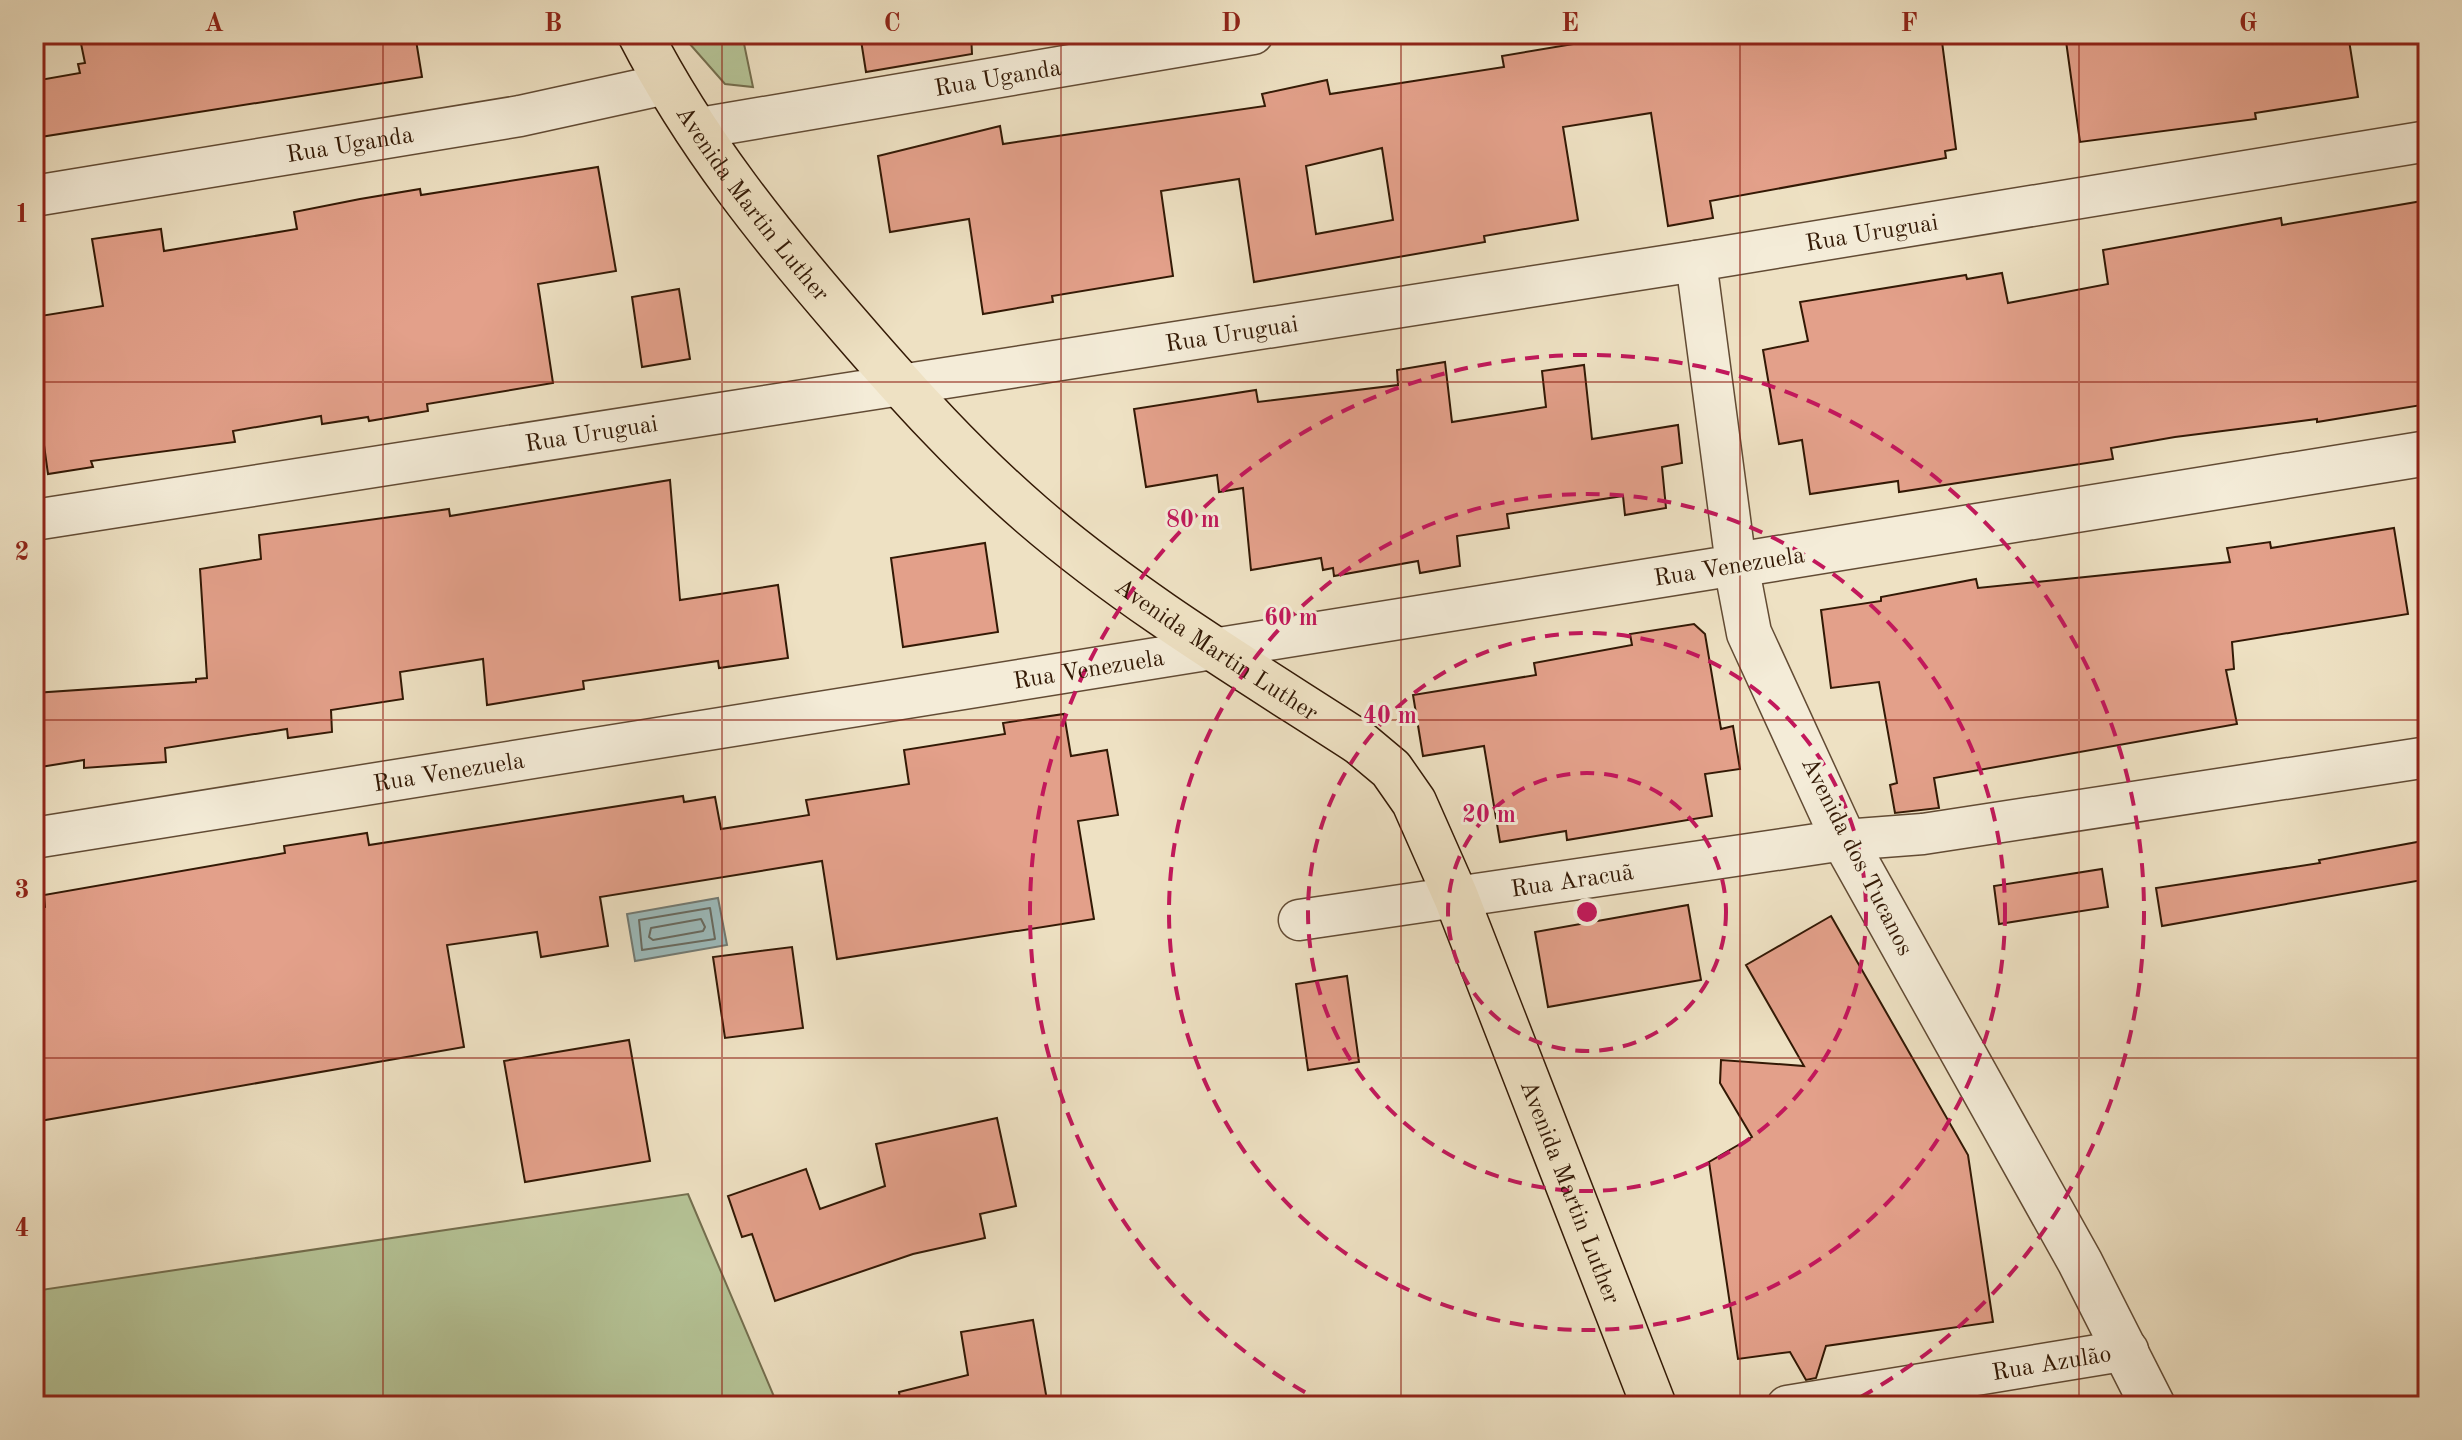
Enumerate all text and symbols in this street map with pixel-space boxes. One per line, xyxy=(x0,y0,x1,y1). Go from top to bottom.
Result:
text: A xyxy=(204,11,224,37)
text: B xyxy=(544,11,562,37)
text: C xyxy=(883,11,901,37)
text: D xyxy=(1221,11,1241,37)
text: E xyxy=(1561,11,1579,37)
text: F xyxy=(1900,11,1918,37)
text: G xyxy=(2239,11,2257,37)
street label: Rua Uganda xyxy=(933,57,1063,102)
street label: Avenida Martin Luther xyxy=(670,103,833,307)
street label: Rua Uganda xyxy=(285,124,416,168)
text: 1 xyxy=(14,202,30,228)
street label: Rua Uruguai xyxy=(1804,211,1940,257)
street label: Rua Uruguai xyxy=(1164,313,1300,358)
street label: Rua Uruguai xyxy=(523,413,660,457)
text: 80 m xyxy=(1166,509,1220,533)
text: 2 xyxy=(14,540,30,566)
street label: Rua Venezuela xyxy=(1652,544,1807,592)
street label: Avenida Martin Luther xyxy=(1110,575,1322,727)
text: 60 m xyxy=(1264,607,1318,631)
street label: Rua Venezuela xyxy=(1012,647,1166,695)
text: 40 m xyxy=(1363,705,1417,729)
street label: Rua Venezuela xyxy=(372,749,526,797)
street label: Avenida dos Tucanos xyxy=(1796,754,1917,960)
text: 20 m xyxy=(1462,804,1516,828)
street label: Rua Aracuã xyxy=(1509,861,1635,903)
text: 3 xyxy=(14,878,30,904)
centre of rings xyxy=(1573,898,1601,926)
street label: Avenida Martin Luther xyxy=(1515,1077,1623,1308)
text: 4 xyxy=(14,1216,30,1242)
street label: Rua Azulão xyxy=(1990,1343,2113,1386)

